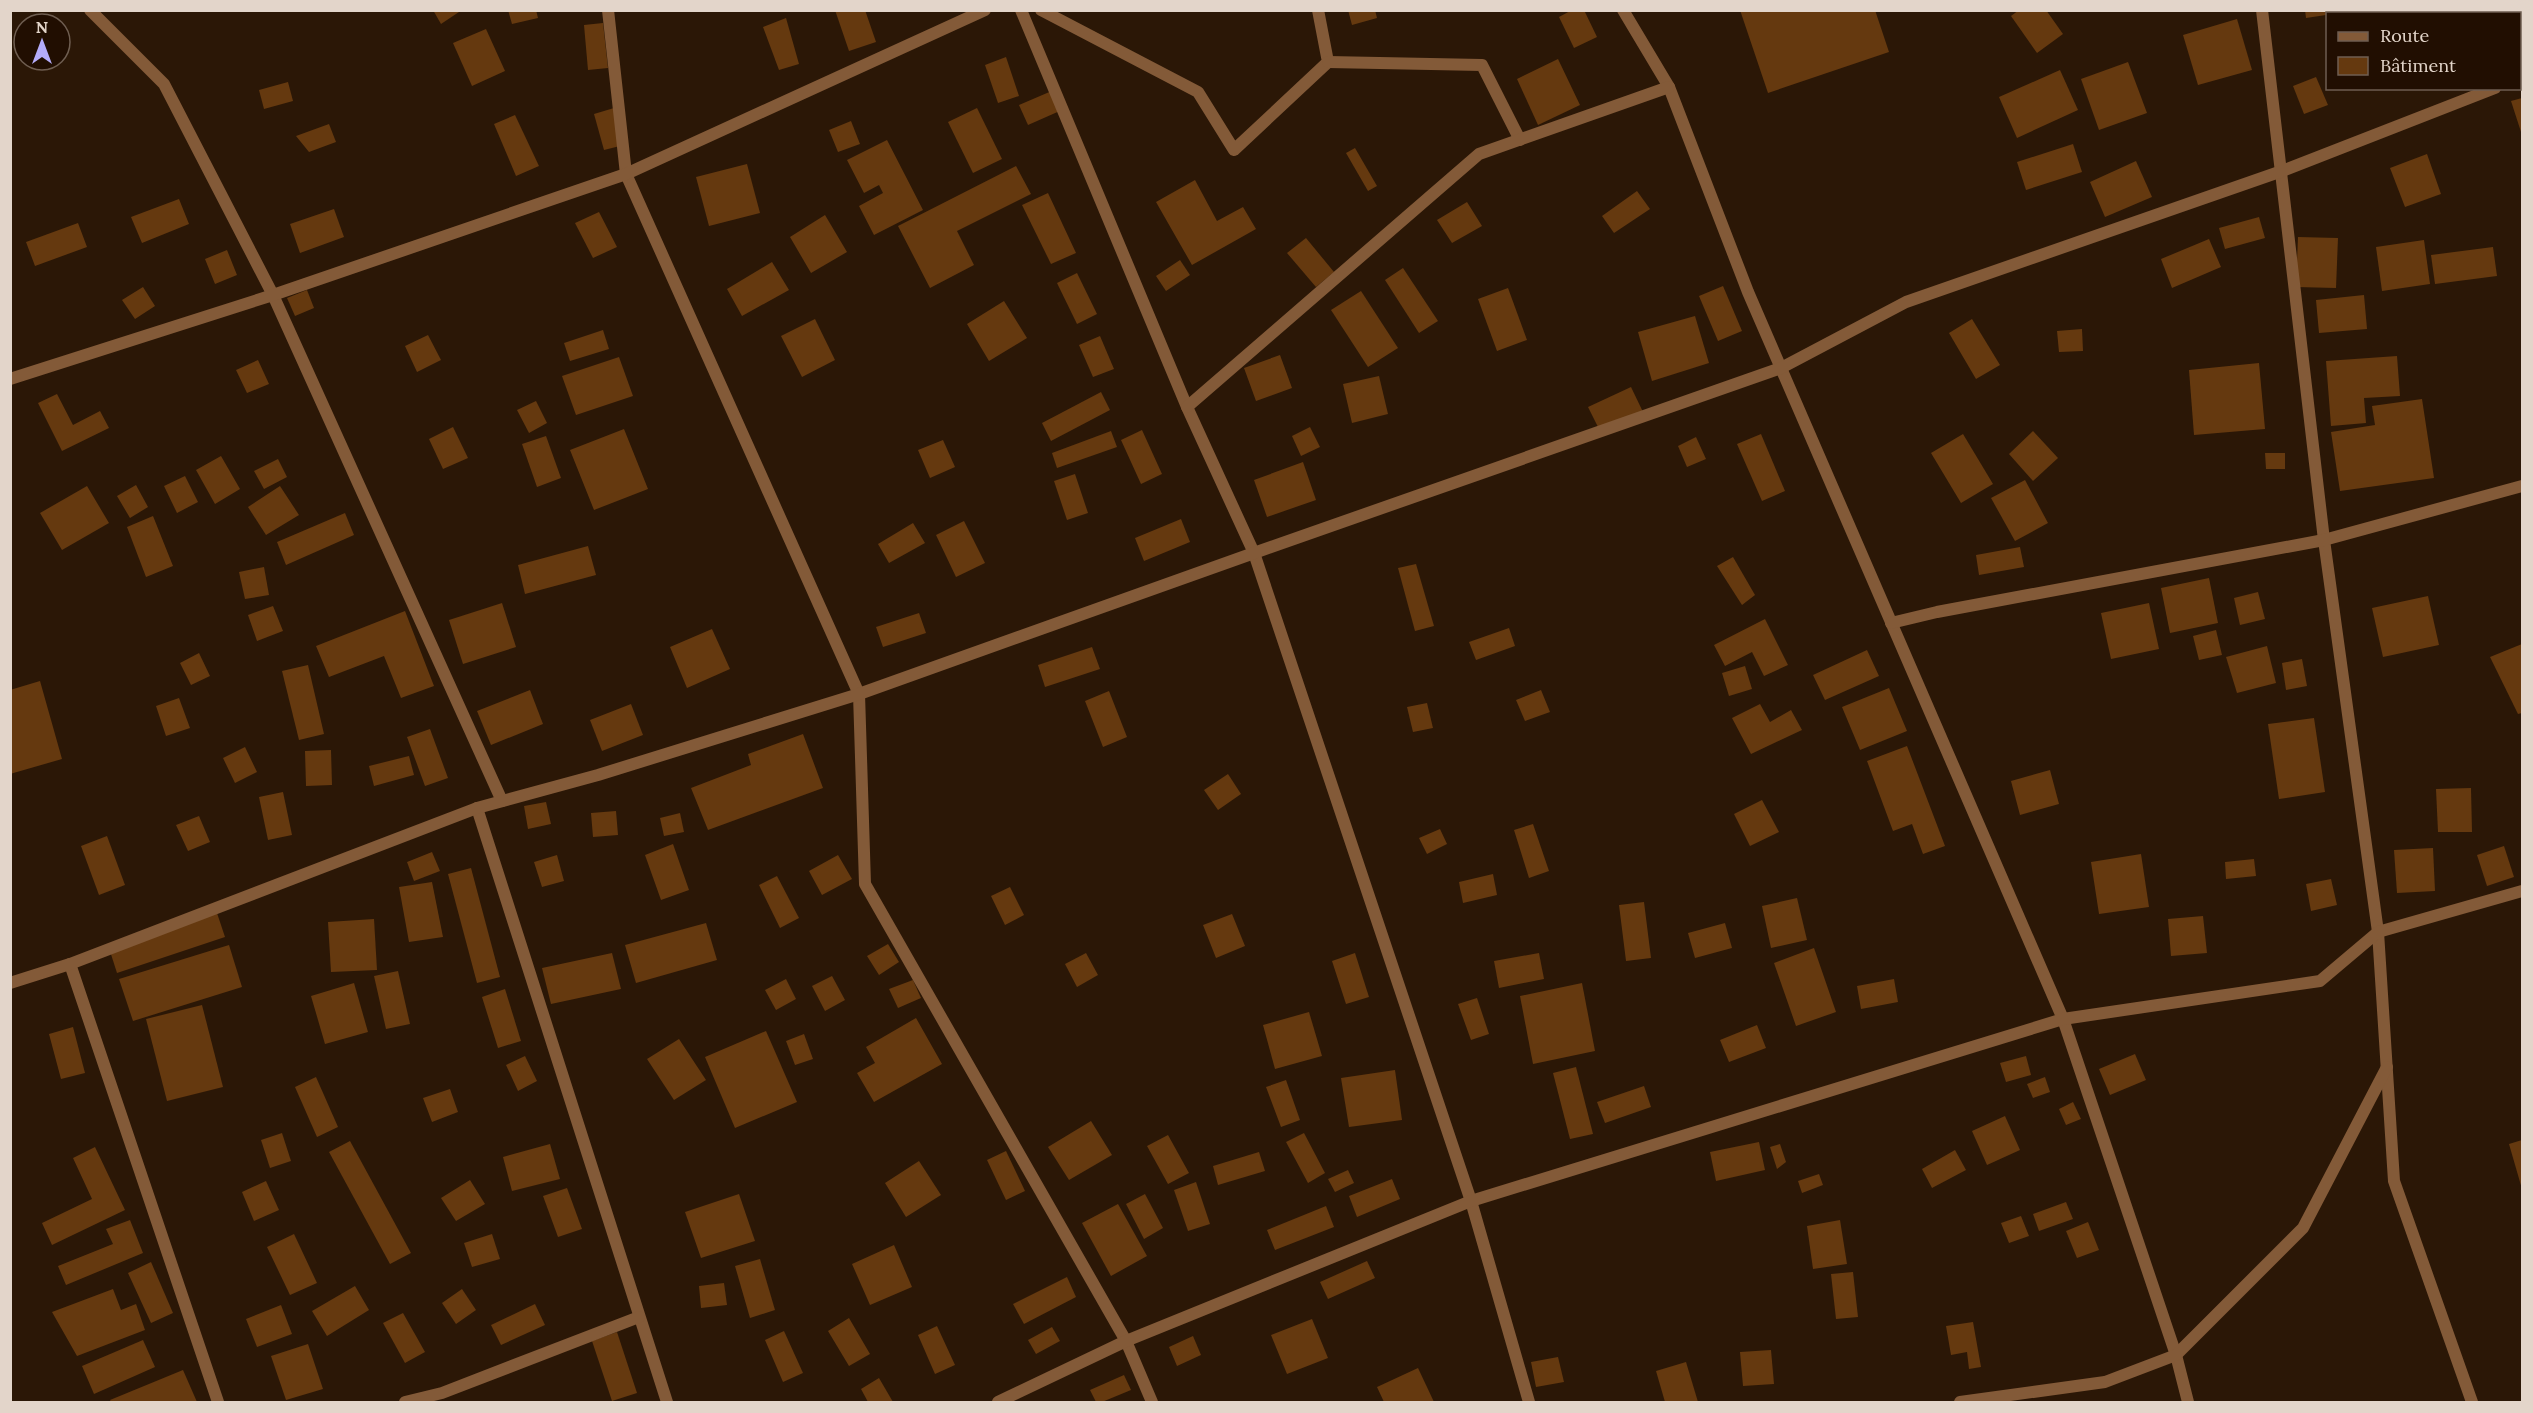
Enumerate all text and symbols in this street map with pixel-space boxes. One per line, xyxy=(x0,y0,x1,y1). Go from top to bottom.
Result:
north arrow xyxy=(12,12,72,72)
legend xyxy=(2326,12,2521,90)
text: N xyxy=(36,17,48,37)
text: Route xyxy=(2380,24,2429,47)
text: Bâtiment xyxy=(2380,54,2456,77)

